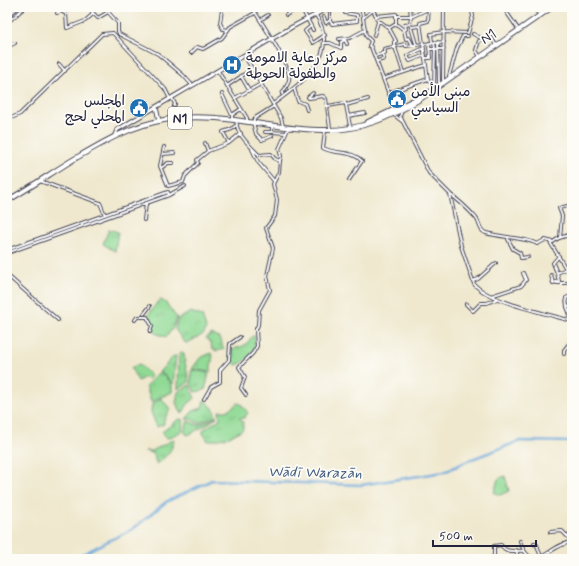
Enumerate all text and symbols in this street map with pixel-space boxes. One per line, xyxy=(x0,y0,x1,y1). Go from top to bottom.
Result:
street label: N1 xyxy=(477,25,500,49)
place label: مركز رعاية الامومة والطفولة الحوطة xyxy=(246,49,348,83)
hospital icon: مركز رعاية الامومة والطفولة الحوطة xyxy=(221,54,243,76)
place label: مبنى الأمن السياسي xyxy=(411,82,470,120)
public building icon: مبنى الأمن السياسي xyxy=(386,88,408,110)
place label: المجلس المحلي لحج xyxy=(65,92,125,129)
public building icon: المجلس المحلي لحج xyxy=(128,97,150,119)
road number: N1 xyxy=(168,107,192,129)
water label: Wādī Warazān xyxy=(268,462,362,484)
scale bar xyxy=(433,522,536,548)
text: 500 m xyxy=(439,529,473,545)

